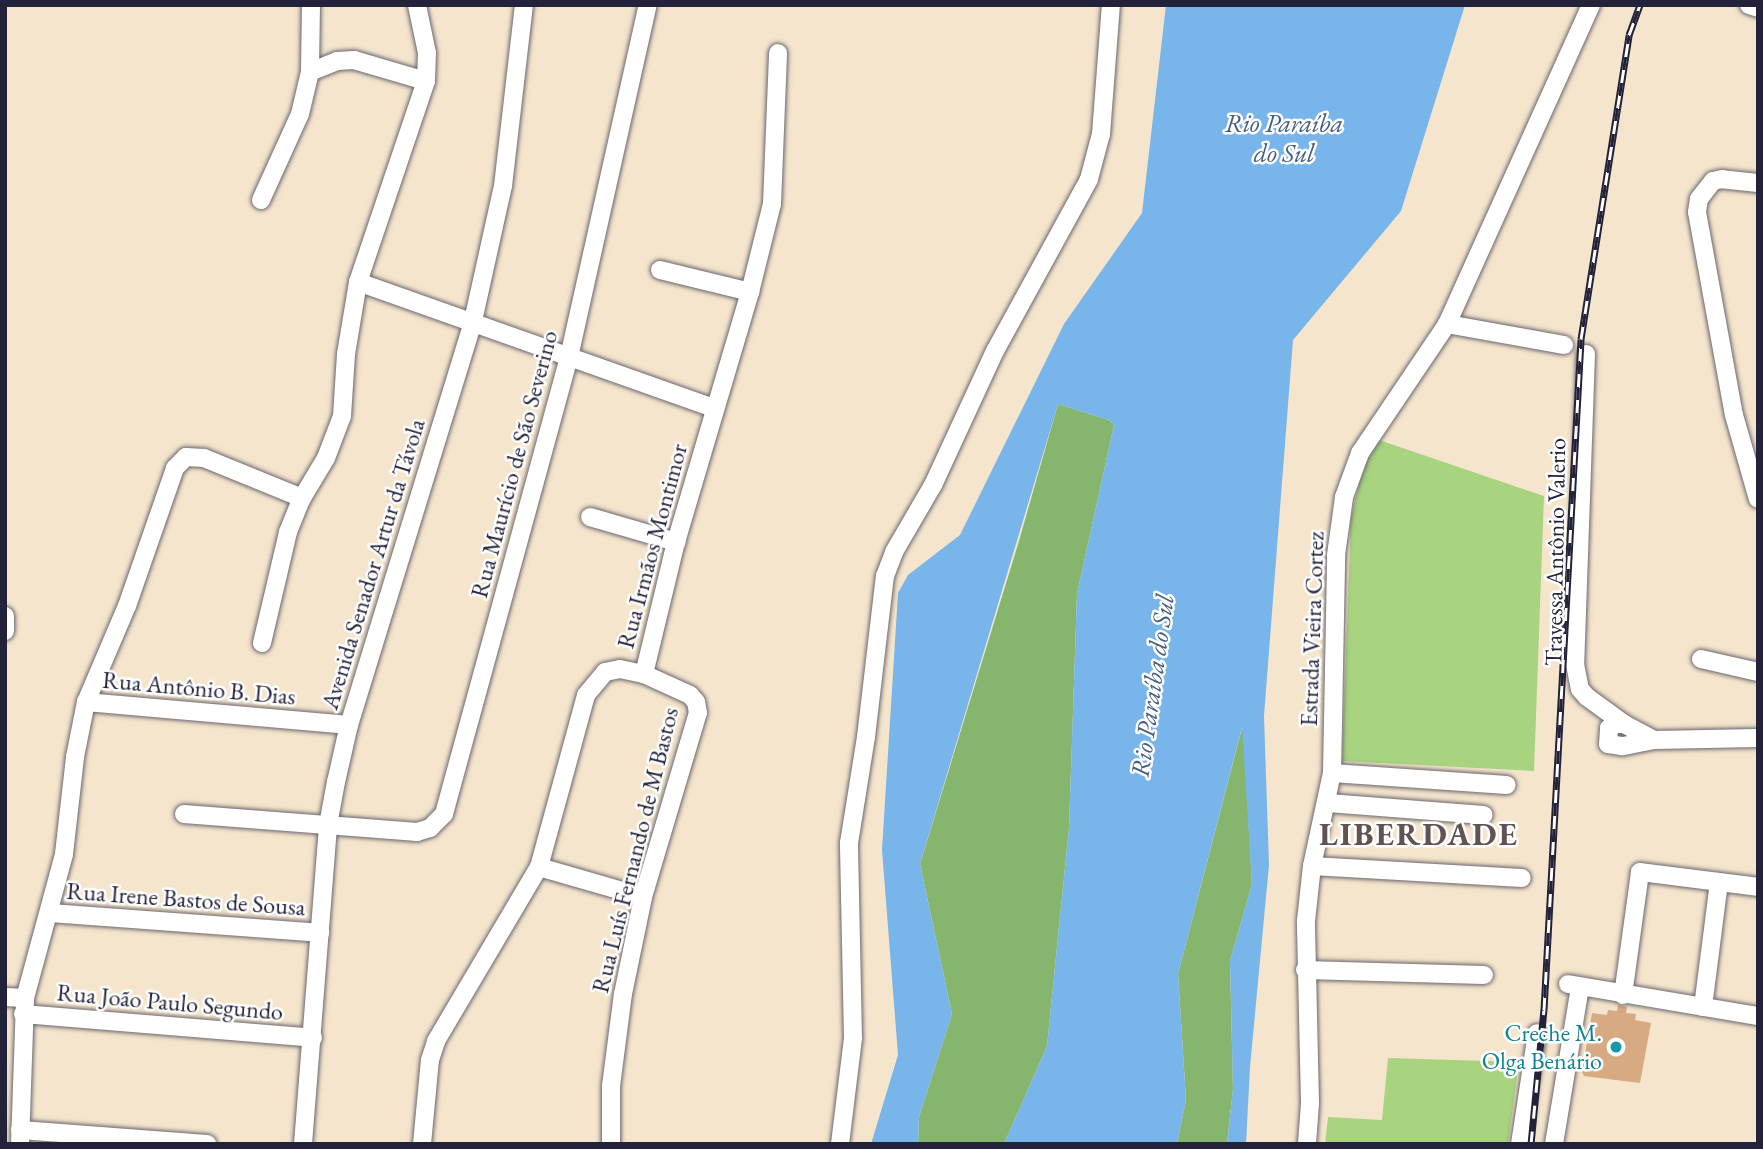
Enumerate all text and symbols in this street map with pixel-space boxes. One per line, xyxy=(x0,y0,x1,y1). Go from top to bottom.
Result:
water label: Rio Paraíba do Sul xyxy=(1225,108,1343,170)
street label: Rua Maurício de São Severino xyxy=(464,327,564,601)
street label: Avenida Senador Artur da Távola xyxy=(315,415,431,713)
street label: Travessa Antônio Valerio xyxy=(1539,438,1571,666)
street label: Rua Irmãos Montimor xyxy=(611,441,693,651)
street label: Estrada Vieira Cortez xyxy=(1294,531,1330,727)
water label: Rio Paraíba do Sul xyxy=(1125,593,1181,779)
street label: Rua Antônio B. Dias xyxy=(101,665,297,711)
street label: Rua Luís Fernando de M Bastos xyxy=(586,704,684,996)
district label: LIBERDADE xyxy=(1320,815,1518,853)
street label: Rua Irene Bastos de Sousa xyxy=(66,876,306,922)
street label: Rua João Paulo Segundo xyxy=(56,978,284,1026)
place label: Creche M. Olga Benário xyxy=(1482,1019,1602,1075)
marker: Creche M. Olga Benário xyxy=(1608,1039,1624,1055)

